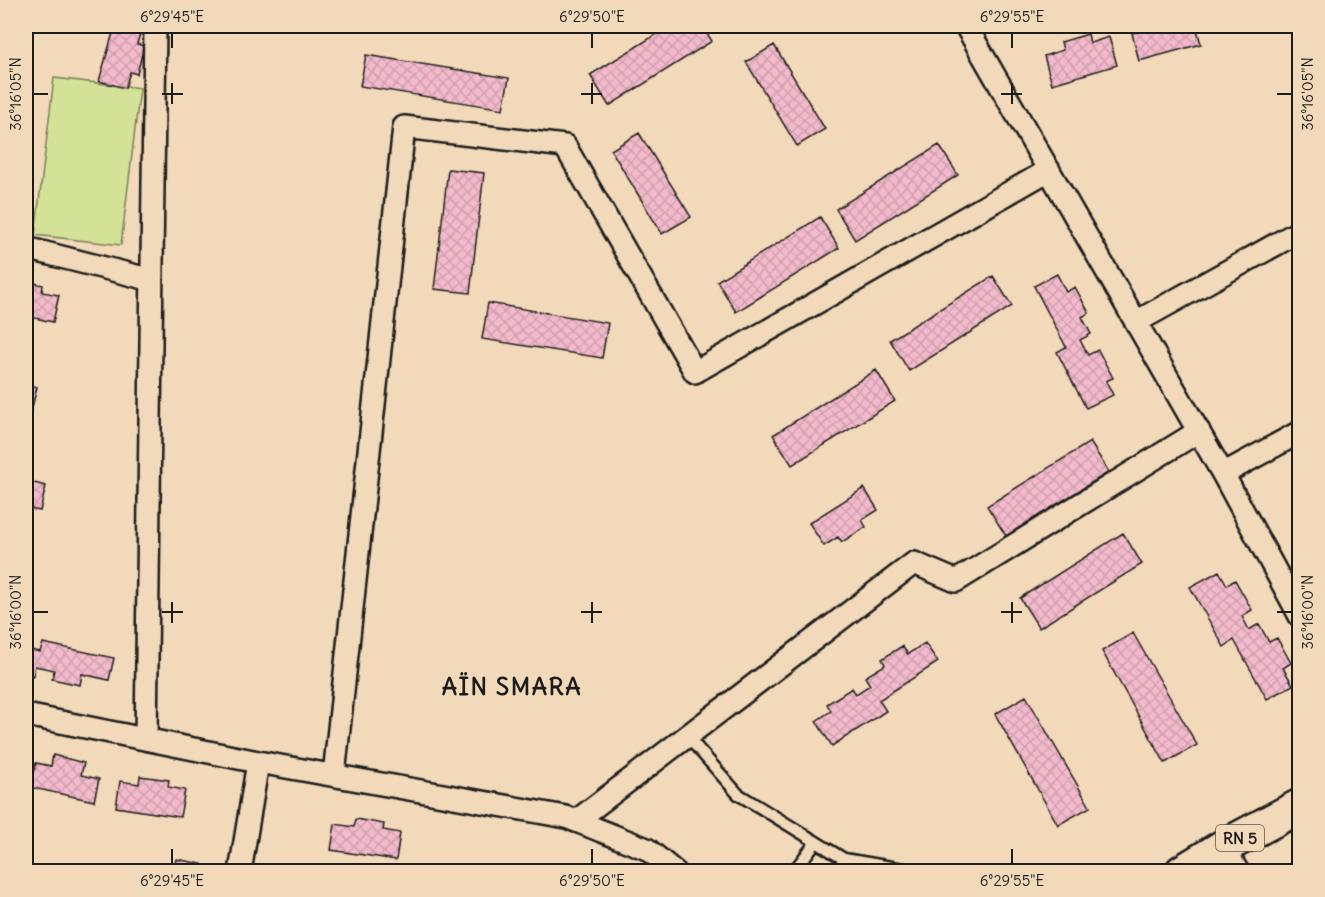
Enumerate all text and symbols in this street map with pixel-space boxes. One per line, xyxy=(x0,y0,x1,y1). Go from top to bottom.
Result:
text: 6°29'45"E xyxy=(140,7,204,26)
text: 6°29'50"E xyxy=(559,7,625,26)
text: 6°29'55"E xyxy=(980,7,1044,26)
text: 36°16'05"N xyxy=(6,57,25,131)
text: 36°16'05"N xyxy=(1298,57,1317,131)
text: 36°16'00"N xyxy=(6,575,25,649)
text: 36°16'00"N xyxy=(1298,575,1317,649)
district label: AÏN SMARA xyxy=(442,671,582,701)
road number: RN 5 xyxy=(1216,825,1264,851)
text: 6°29'45"E xyxy=(140,871,204,890)
text: 6°29'50"E xyxy=(559,871,625,890)
text: 6°29'55"E xyxy=(980,871,1044,890)

